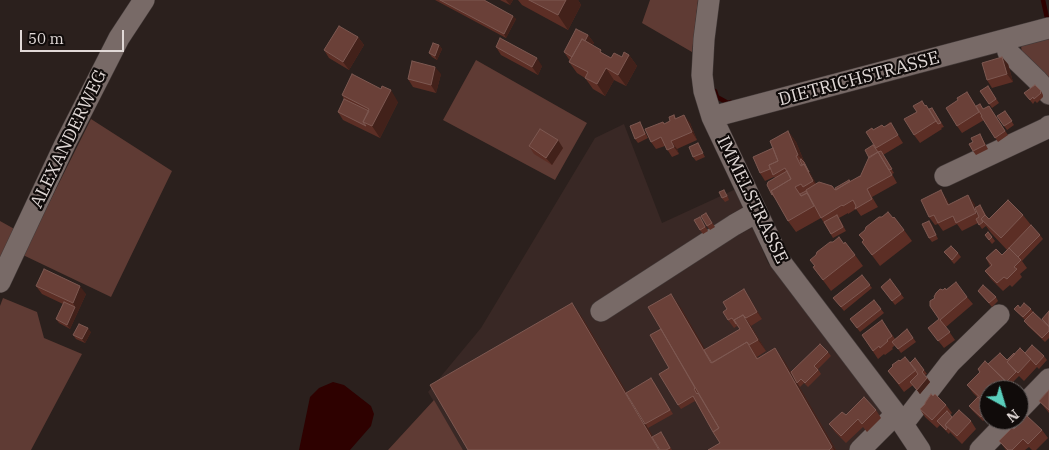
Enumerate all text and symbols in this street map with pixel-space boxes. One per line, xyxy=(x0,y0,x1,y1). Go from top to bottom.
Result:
scale bar xyxy=(22,20,126,52)
text: 50 m xyxy=(28,29,64,48)
street label: DIETRICHSTRASSE xyxy=(776,47,942,111)
street label: ALEXANDERWEG xyxy=(26,66,112,212)
street label: IMMELSTRASSE xyxy=(712,133,792,267)
north arrow xyxy=(979,380,1029,430)
text: N xyxy=(1003,405,1023,426)

